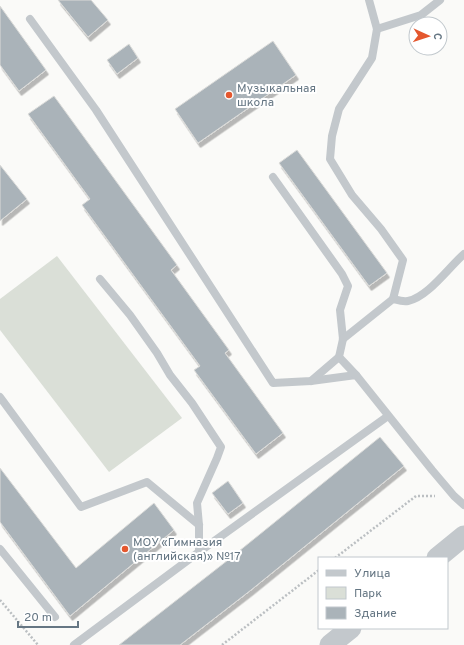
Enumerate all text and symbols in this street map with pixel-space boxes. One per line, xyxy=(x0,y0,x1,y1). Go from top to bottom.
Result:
north arrow xyxy=(408,16,448,56)
text: С xyxy=(430,33,444,40)
place label: Музыкальная школа xyxy=(237,81,316,111)
marker: Музыкальная школа xyxy=(224,90,234,100)
place label: МОУ «Гимназия (английская)» №17 xyxy=(133,535,241,565)
marker: МОУ «Гимназия (английская)» №17 xyxy=(120,544,130,554)
legend xyxy=(318,557,448,629)
text: Улица xyxy=(354,566,390,582)
text: Парк xyxy=(354,586,382,602)
scale bar xyxy=(18,603,78,629)
text: Здание xyxy=(354,606,397,622)
text: 20 m xyxy=(24,610,52,626)

